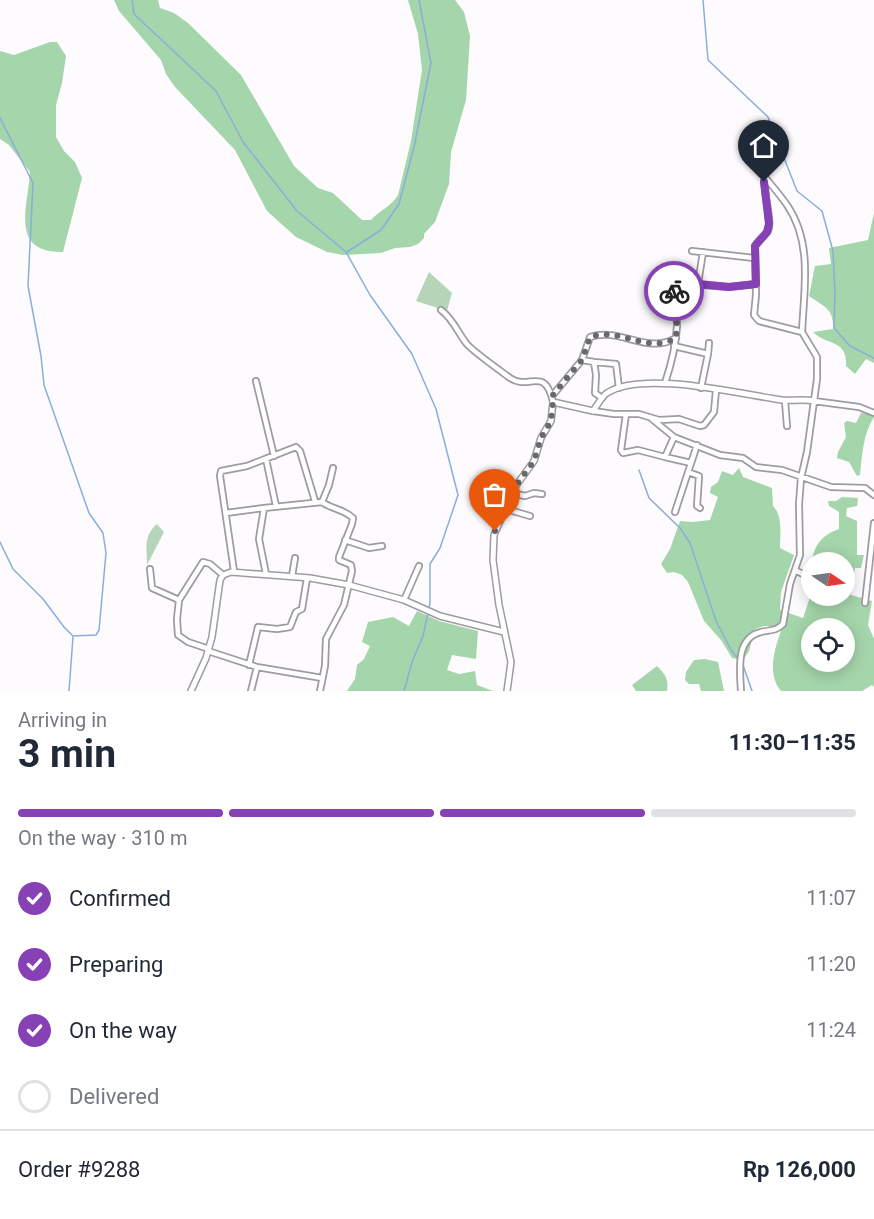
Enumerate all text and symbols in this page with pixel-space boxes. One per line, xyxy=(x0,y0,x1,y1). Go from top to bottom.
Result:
pin xyxy=(738,120,789,182)
icon: home xyxy=(747,129,780,162)
courier xyxy=(644,261,704,321)
icon: bike xyxy=(658,275,691,308)
pin xyxy=(469,469,520,531)
icon: bag xyxy=(478,478,511,511)
north arrow xyxy=(801,552,855,606)
map controls xyxy=(801,552,855,672)
button: locate xyxy=(801,618,855,672)
text: Arriving in xyxy=(18,708,107,732)
text: 11:30–11:35 xyxy=(729,730,856,755)
text: 3 min xyxy=(18,731,116,777)
text: On the way · 310 m xyxy=(18,826,187,850)
icon: check xyxy=(18,882,51,915)
text: Confirmed xyxy=(69,886,171,911)
text: 11:07 xyxy=(806,886,856,910)
icon: check xyxy=(18,948,51,981)
text: Preparing xyxy=(69,952,163,977)
text: 11:20 xyxy=(806,952,856,976)
icon: check xyxy=(18,1014,51,1047)
text: On the way xyxy=(69,1018,177,1043)
text: 11:24 xyxy=(806,1018,856,1042)
text: Delivered xyxy=(69,1084,159,1109)
text: Order #9288 xyxy=(18,1157,140,1182)
text: Rp 126,000 xyxy=(743,1157,856,1182)

